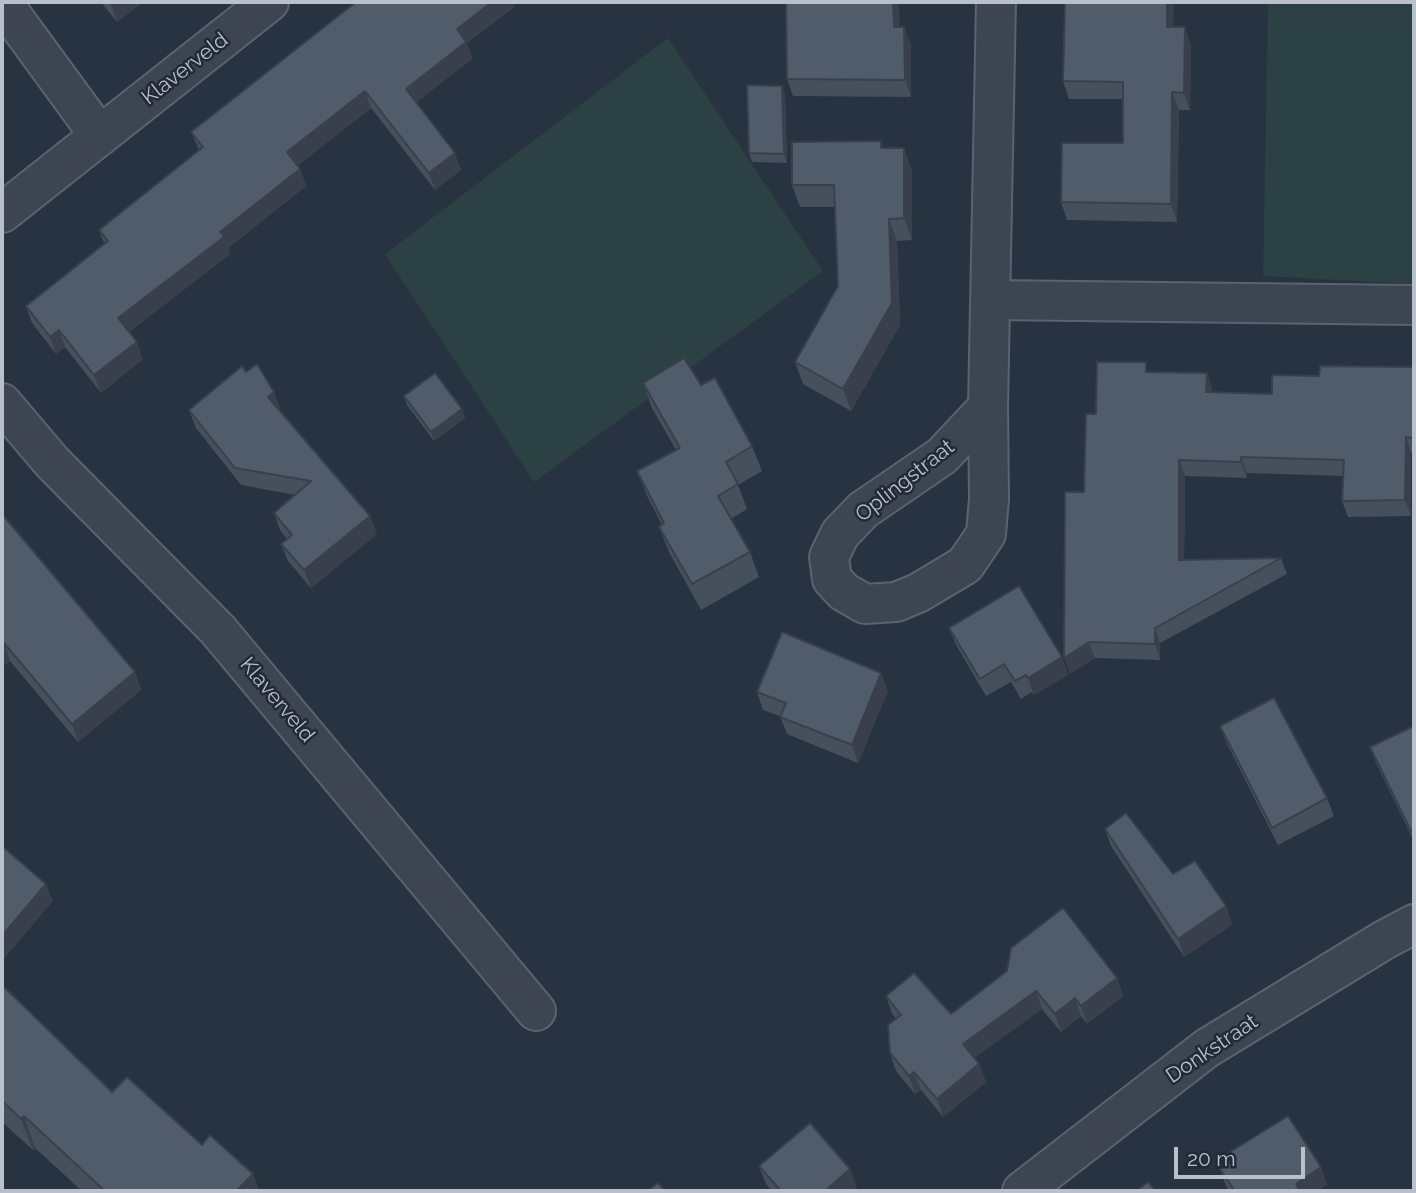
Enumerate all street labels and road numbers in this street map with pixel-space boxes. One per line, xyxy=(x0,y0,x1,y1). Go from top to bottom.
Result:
street label: Klaverveld xyxy=(137,27,233,111)
street label: Oplingstraat xyxy=(851,435,959,527)
street label: Klaverveld xyxy=(234,653,320,747)
street label: Donkstraat xyxy=(1161,1009,1263,1089)

